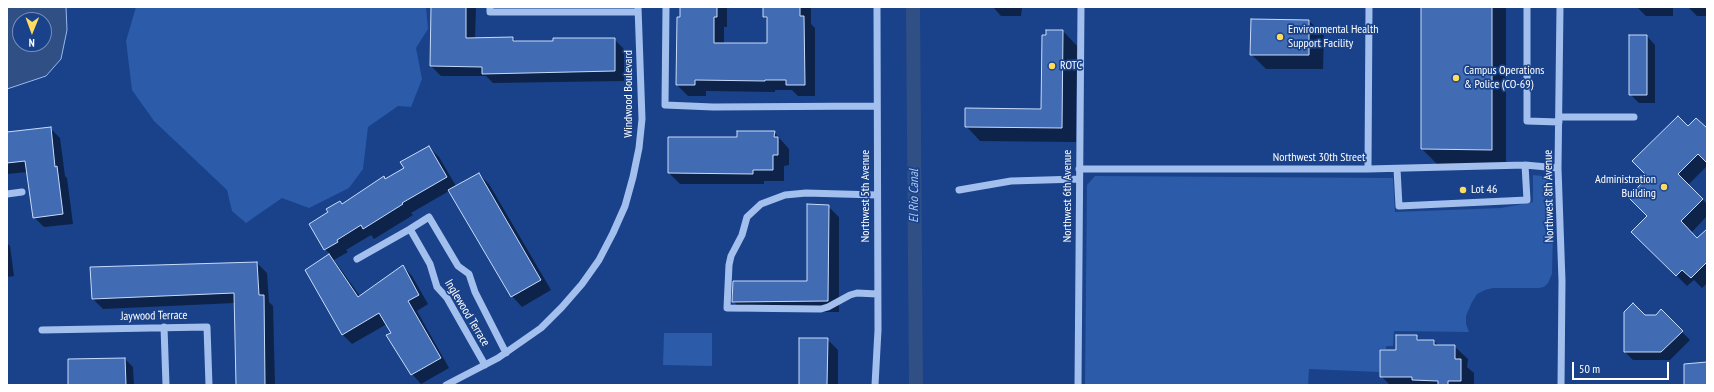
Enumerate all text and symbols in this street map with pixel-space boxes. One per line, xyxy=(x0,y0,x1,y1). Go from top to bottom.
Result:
north arrow xyxy=(12,12,52,52)
place label: Environmental Health Support Facility xyxy=(1288,23,1378,51)
marker: Environmental Health Support Facility xyxy=(1275,32,1285,42)
text: N xyxy=(29,36,35,50)
street label: Windwood Boulevard xyxy=(622,50,636,138)
place label: ROTC xyxy=(1060,59,1082,73)
marker: ROTC xyxy=(1047,61,1057,71)
place label: Campus Operations & Police (CO-69) xyxy=(1464,64,1544,92)
marker: Campus Operations & Police (CO-69) xyxy=(1451,73,1461,83)
street label: Northwest 5th Avenue xyxy=(859,150,873,242)
street label: Northwest 6th Avenue xyxy=(1061,150,1075,242)
street label: Northwest 8th Avenue xyxy=(1541,150,1557,242)
street label: Northwest 30th Street xyxy=(1273,151,1365,165)
water label: El Rio Canal xyxy=(906,169,922,223)
place label: Administration Building xyxy=(1595,173,1656,201)
marker: Administration Building xyxy=(1659,182,1669,192)
place label: Lot 46 xyxy=(1471,183,1497,197)
marker: Lot 46 xyxy=(1458,185,1468,195)
street label: Inglewood Terrace xyxy=(441,277,493,349)
street label: Jaywood Terrace xyxy=(120,308,188,324)
scale bar xyxy=(1574,354,1671,380)
text: 50 m xyxy=(1579,361,1600,376)

